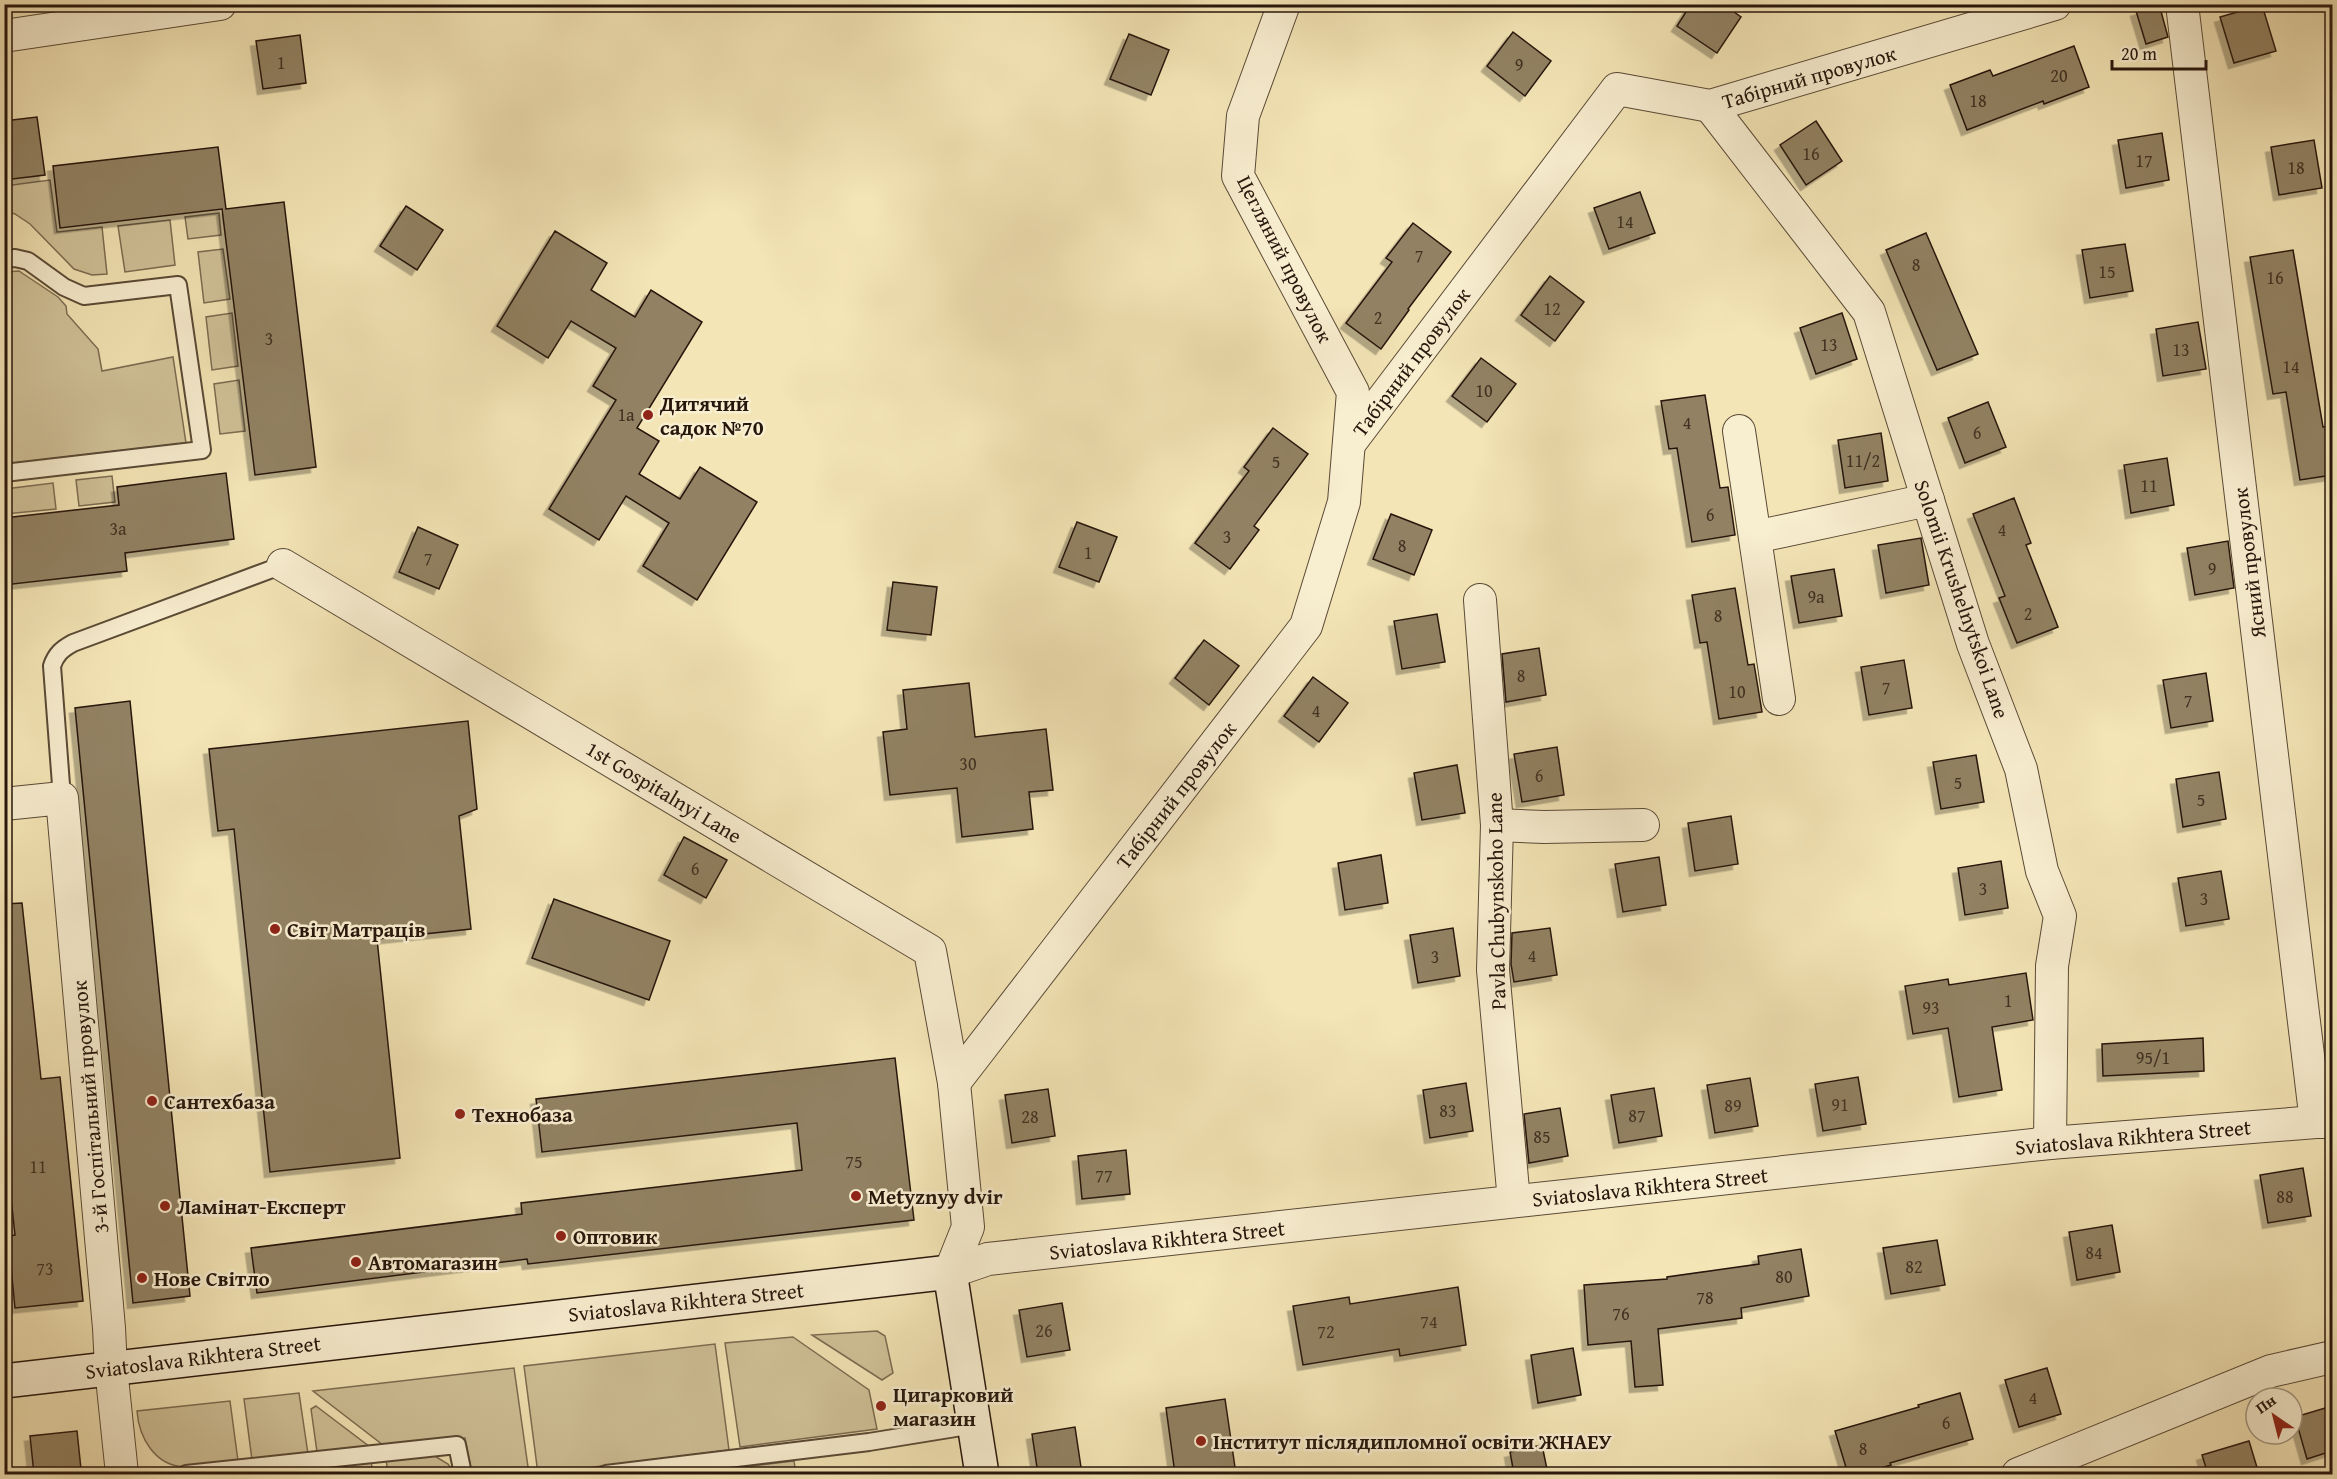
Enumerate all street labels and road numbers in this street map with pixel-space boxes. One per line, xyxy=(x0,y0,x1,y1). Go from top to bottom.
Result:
street label: Табірний провулок xyxy=(1718,37,1900,117)
street label: Цегляний провулок xyxy=(1229,170,1341,348)
street label: Табірний провулок xyxy=(1345,281,1477,443)
street label: Solomii Krushelnytskoi Lane xyxy=(1907,475,2018,723)
street label: Ясний провулок xyxy=(2224,486,2274,641)
street label: Табірний провулок xyxy=(1108,715,1244,875)
street label: 1st Gospitalnyi Lane xyxy=(580,733,748,851)
street label: Pavla Chubynskoho Lane xyxy=(1479,792,1513,1010)
street label: 3-й Госпітальний провулок xyxy=(63,979,117,1235)
street label: Sviatoslava Rikhtera Street xyxy=(2014,1111,2253,1163)
street label: Sviatoslava Rikhtera Street xyxy=(1531,1159,1770,1215)
street label: Sviatoslava Rikhtera Street xyxy=(1048,1212,1287,1268)
street label: Sviatoslava Rikhtera Street xyxy=(567,1274,806,1330)
street label: Sviatoslava Rikhtera Street xyxy=(84,1327,323,1387)

